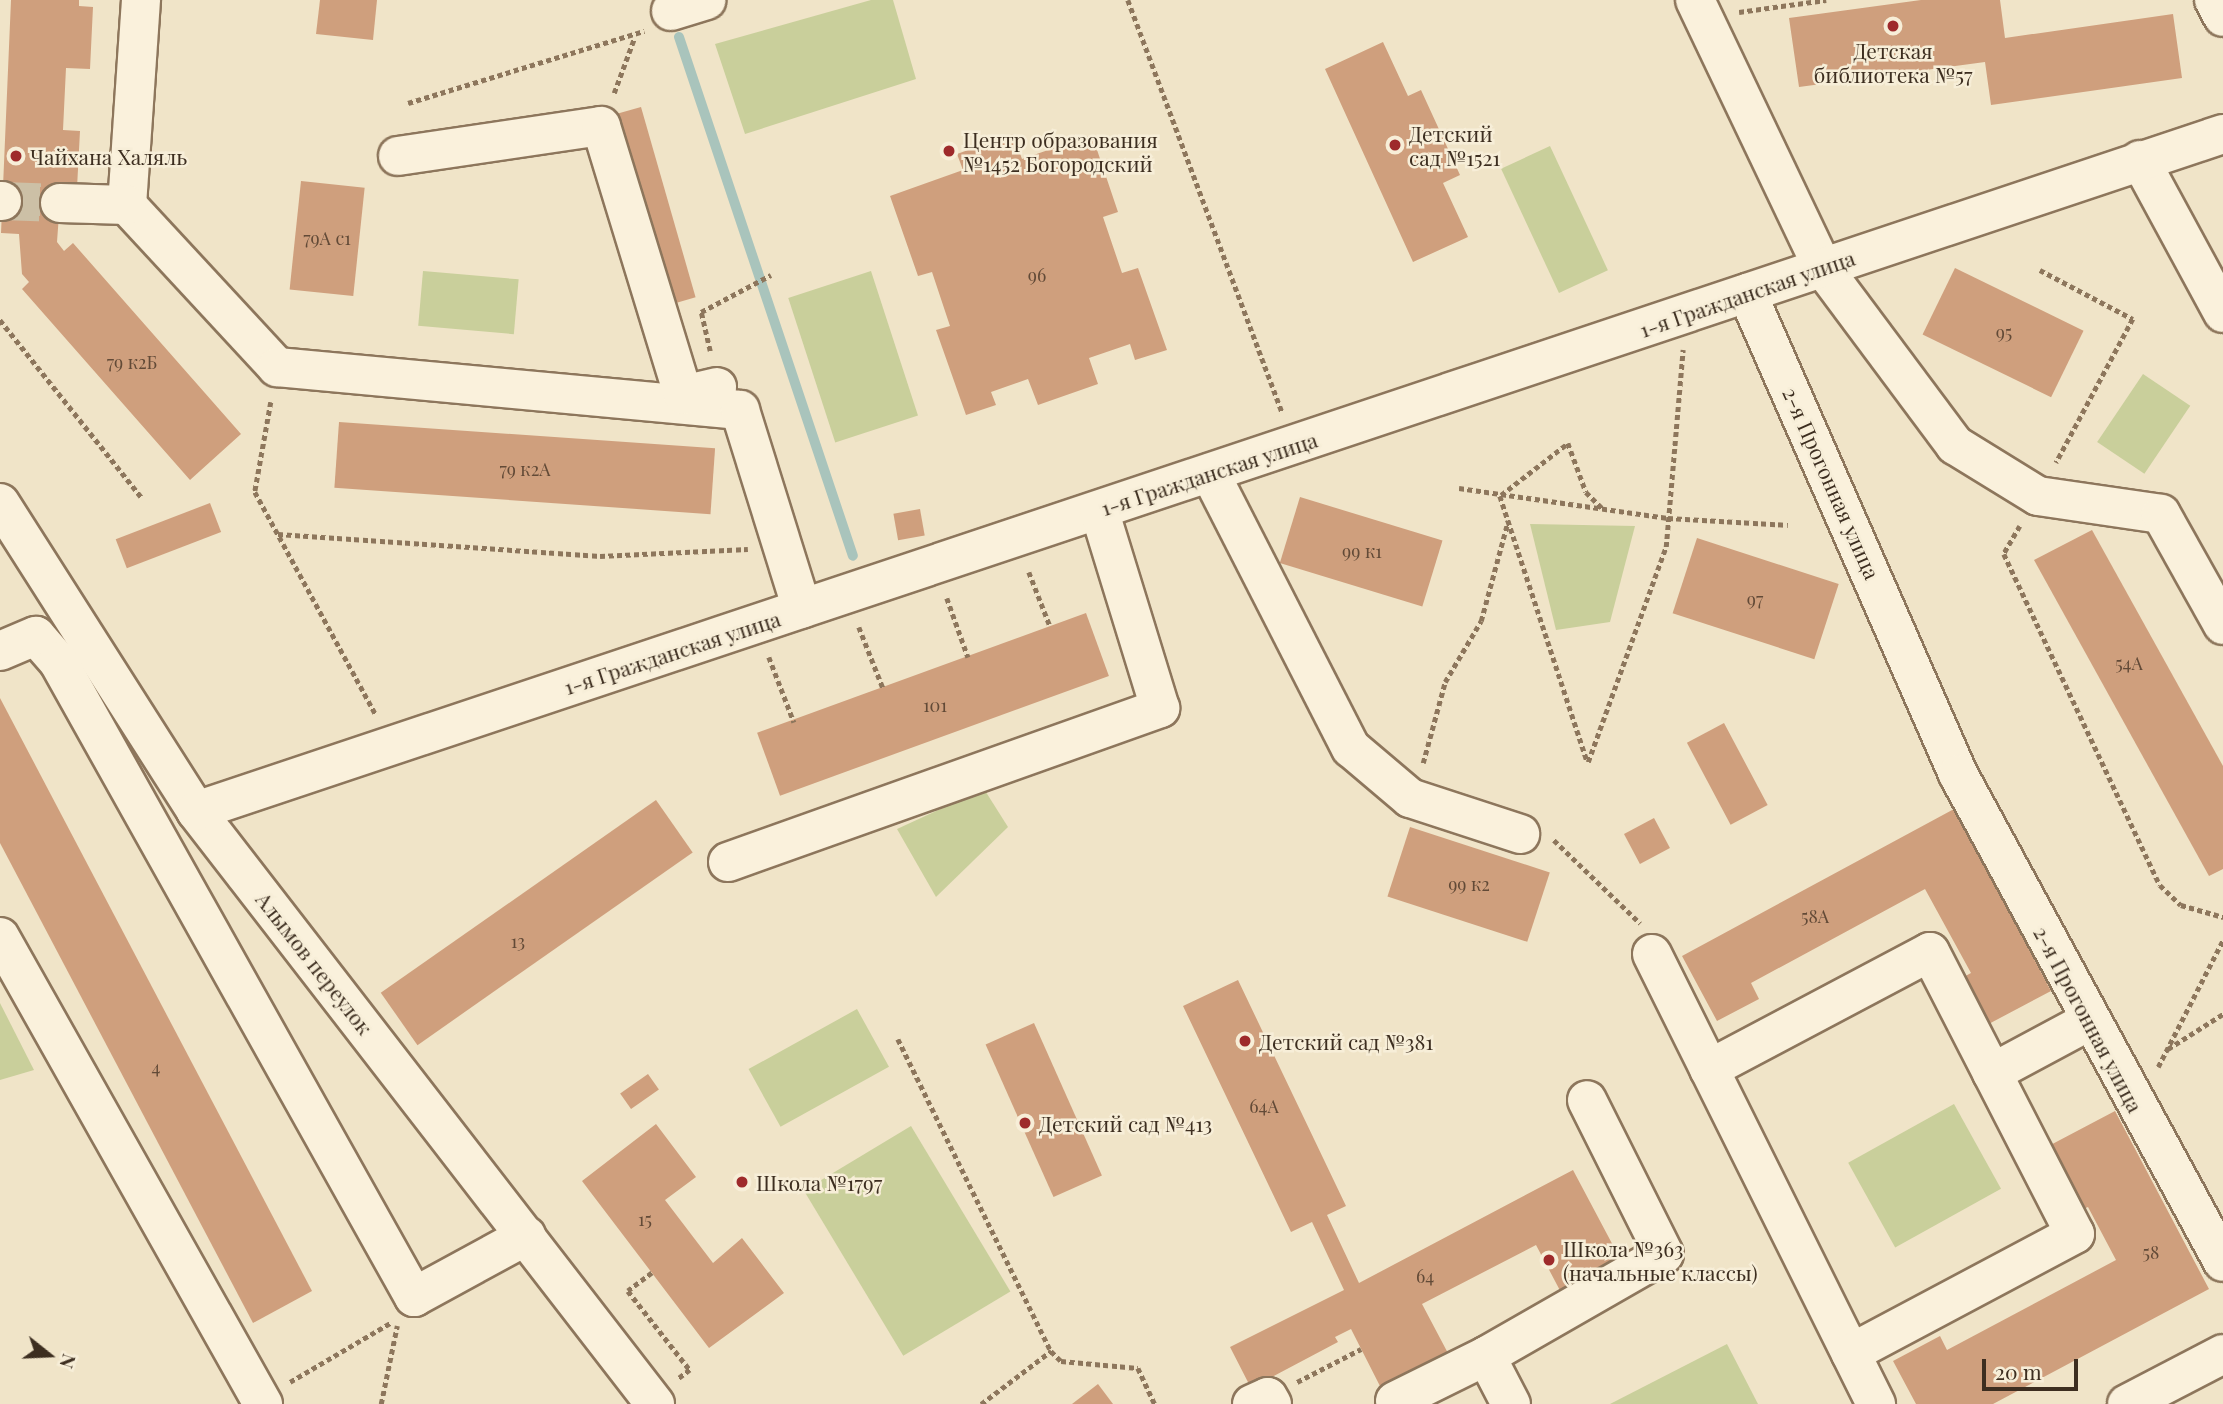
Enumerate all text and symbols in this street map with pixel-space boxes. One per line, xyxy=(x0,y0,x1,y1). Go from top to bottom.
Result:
marker: Детская библиотека №57 xyxy=(1885,18,1901,34)
place label: Детская библиотека №57 xyxy=(1814,37,1972,87)
place label: Детский сад №1521 xyxy=(1409,120,1500,170)
place label: Центр образования №1452 Богородский xyxy=(963,126,1158,176)
marker: Детский сад №1521 xyxy=(1387,137,1403,153)
place label: Чайхана Халяль xyxy=(30,143,187,169)
marker: Центр образования №1452 Богородский xyxy=(941,143,957,159)
marker: Чайхана Халяль xyxy=(8,148,24,164)
house number: 79А с1 xyxy=(303,227,351,249)
street label: 1-я Гражданская улица xyxy=(1636,244,1858,342)
house number: 96 xyxy=(1028,264,1046,286)
house number: 95 xyxy=(1996,321,2012,343)
house number: 79 к2Б xyxy=(107,351,157,373)
street label: 2-я Прогонная улица xyxy=(1778,383,1886,583)
street label: 1-я Гражданская улица xyxy=(1098,426,1320,520)
house number: 79 к2А xyxy=(499,458,551,480)
house number: 99 к1 xyxy=(1342,540,1382,562)
house number: 97 xyxy=(1747,588,1763,610)
street label: 1-я Гражданская улица xyxy=(561,605,783,699)
house number: 54А xyxy=(2115,652,2143,674)
house number: 101 xyxy=(923,694,947,716)
house number: 99 к2 xyxy=(1448,873,1490,895)
street label: Алымов переулок xyxy=(252,887,378,1039)
house number: 58А xyxy=(1801,905,1829,927)
street label: 2-я Прогонная улица xyxy=(2029,922,2149,1116)
house number: 13 xyxy=(511,930,525,952)
place label: Детский сад №381 xyxy=(1259,1028,1433,1054)
marker: Детский сад №381 xyxy=(1237,1033,1253,1049)
house number: 4 xyxy=(152,1056,160,1078)
house number: 64А xyxy=(1249,1095,1279,1117)
place label: Детский сад №413 xyxy=(1039,1110,1212,1136)
marker: Детский сад №413 xyxy=(1017,1115,1033,1131)
place label: Школа №1797 xyxy=(756,1169,882,1195)
marker: Школа №1797 xyxy=(734,1174,750,1190)
house number: 15 xyxy=(638,1208,652,1230)
place label: Школа №363 (начальные классы) xyxy=(1563,1235,1758,1285)
house number: 58 xyxy=(2143,1241,2159,1263)
marker: Школа №363 (начальные классы) xyxy=(1541,1252,1557,1268)
house number: 64 xyxy=(1416,1265,1434,1287)
north arrow xyxy=(14,1320,84,1390)
scale bar xyxy=(1985,1344,2081,1388)
text: N xyxy=(54,1351,83,1372)
text: 20 m xyxy=(1995,1357,2042,1385)

